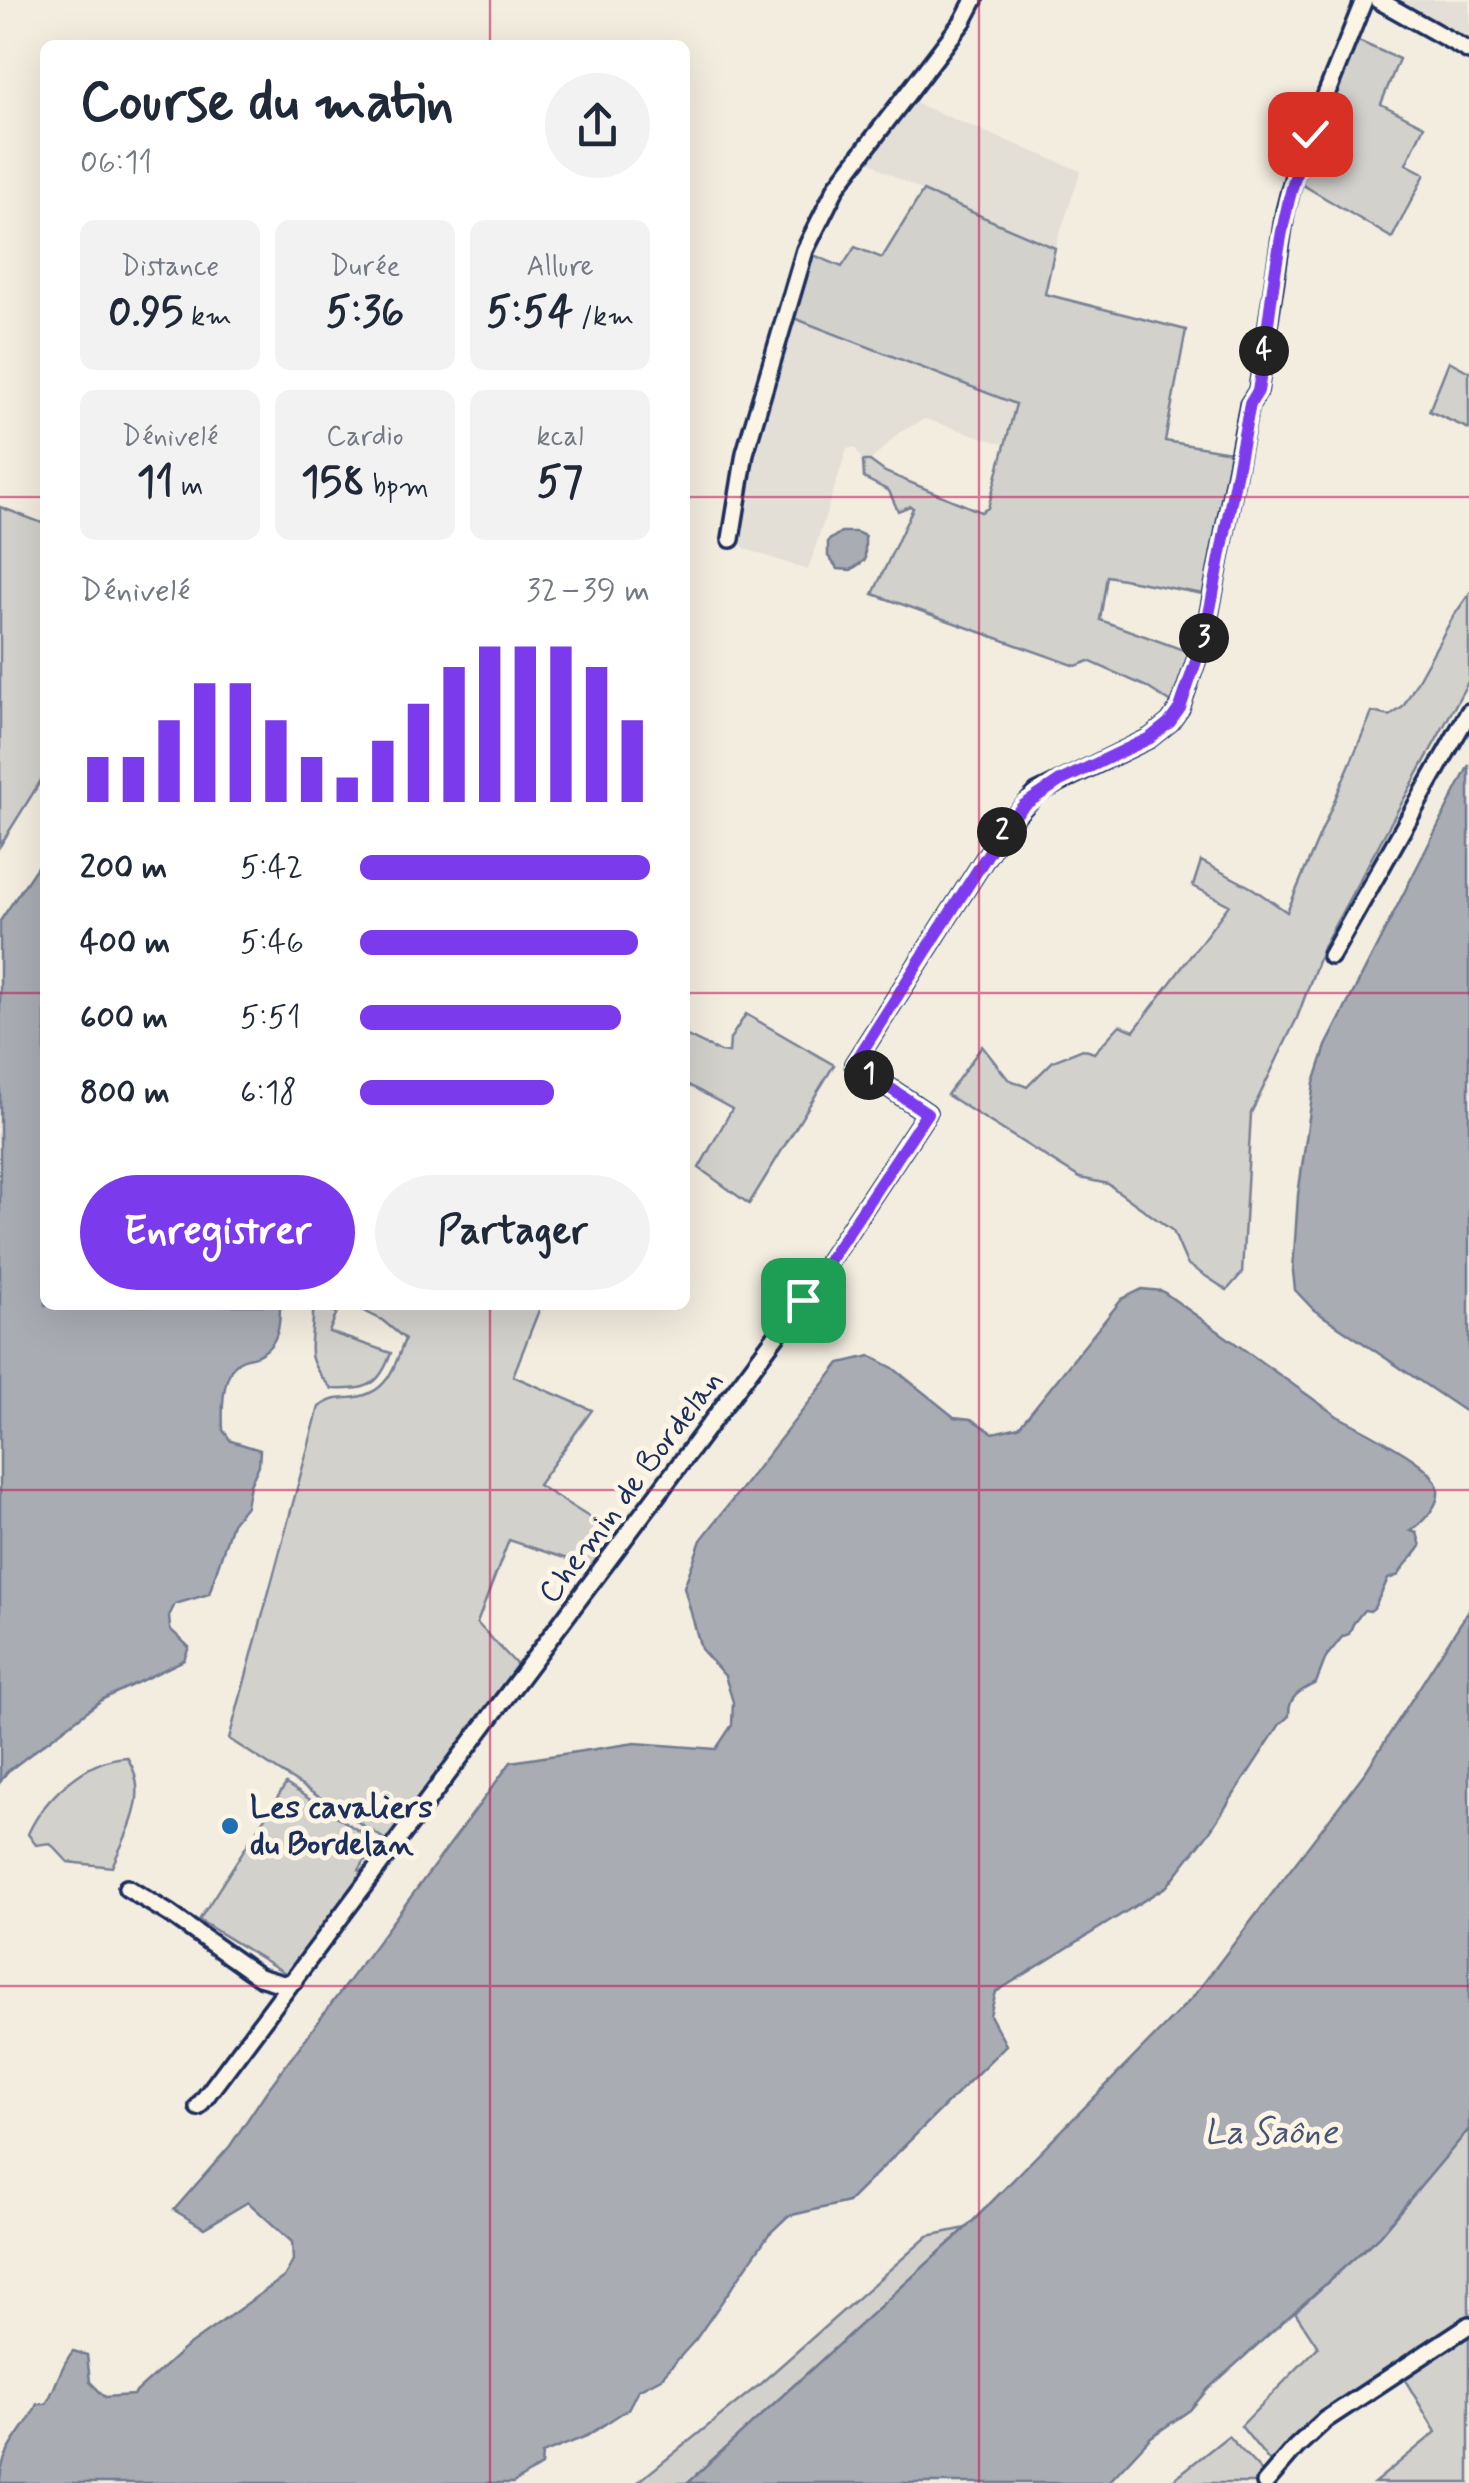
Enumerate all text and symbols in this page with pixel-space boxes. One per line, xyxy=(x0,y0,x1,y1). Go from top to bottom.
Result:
text: Course du matin xyxy=(80,68,454,140)
button: share xyxy=(545,73,650,178)
pin xyxy=(1268,92,1353,177)
icon: check xyxy=(1283,107,1338,162)
text: 06:11 xyxy=(80,142,152,184)
text: Distance xyxy=(121,249,219,286)
text: Durée xyxy=(330,249,400,286)
text: Allure xyxy=(526,249,594,286)
text: 0.95 xyxy=(108,286,183,341)
text: 5:36 xyxy=(326,286,404,341)
text: 5:54 xyxy=(486,286,573,341)
text: km xyxy=(183,299,232,336)
text: /km xyxy=(573,299,634,336)
pin: 4 xyxy=(1239,326,1289,376)
text: 4 xyxy=(1256,332,1272,369)
text: Dénivelé xyxy=(122,419,218,456)
text: Cardio xyxy=(326,419,404,456)
text: kcal xyxy=(536,419,584,456)
text: 11 xyxy=(137,456,173,511)
text: 158 xyxy=(301,456,365,511)
text: 57 xyxy=(537,456,583,511)
text: m xyxy=(173,469,203,506)
text: bpm xyxy=(365,469,429,506)
text: Dénivelé xyxy=(80,570,190,612)
text: 32–39 m xyxy=(526,570,650,612)
pin: 3 xyxy=(1179,613,1229,663)
text: 3 xyxy=(1198,619,1210,656)
pin: 2 xyxy=(977,807,1027,857)
text: 2 xyxy=(995,813,1009,850)
text: 200 m xyxy=(80,847,167,889)
text: 5:42 xyxy=(240,847,303,889)
text: 400 m xyxy=(80,922,170,964)
text: 5:46 xyxy=(240,922,304,964)
text: 600 m xyxy=(80,997,168,1039)
text: 5:51 xyxy=(240,997,301,1039)
pin: 1 xyxy=(844,1050,894,1100)
text: 1 xyxy=(863,1056,875,1093)
text: 800 m xyxy=(80,1072,170,1114)
text: 6:18 xyxy=(240,1072,297,1114)
button: Enregistrer xyxy=(80,1175,355,1290)
button: Partager xyxy=(375,1175,650,1290)
pin xyxy=(761,1258,846,1343)
icon: arrive xyxy=(776,1273,831,1328)
street label: Chemin de Bordelan xyxy=(529,1362,733,1612)
place label: Les cavaliers du Bordelan xyxy=(250,1787,433,1866)
marker: Les cavaliers du Bordelan xyxy=(219,1815,241,1837)
water label: La Saône xyxy=(1204,2110,1339,2156)

